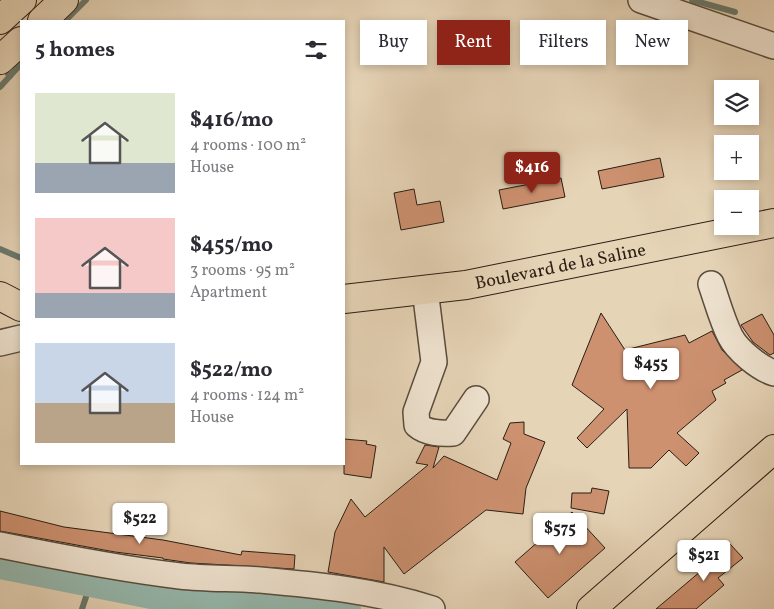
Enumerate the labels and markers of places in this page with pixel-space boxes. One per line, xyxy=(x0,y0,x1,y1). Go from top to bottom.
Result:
pin: $416 xyxy=(502,152,562,194)
pin: $455 xyxy=(621,348,681,390)
pin: $522 xyxy=(110,502,170,545)
pin: $575 xyxy=(530,512,590,555)
pin: $521 xyxy=(674,540,734,582)

